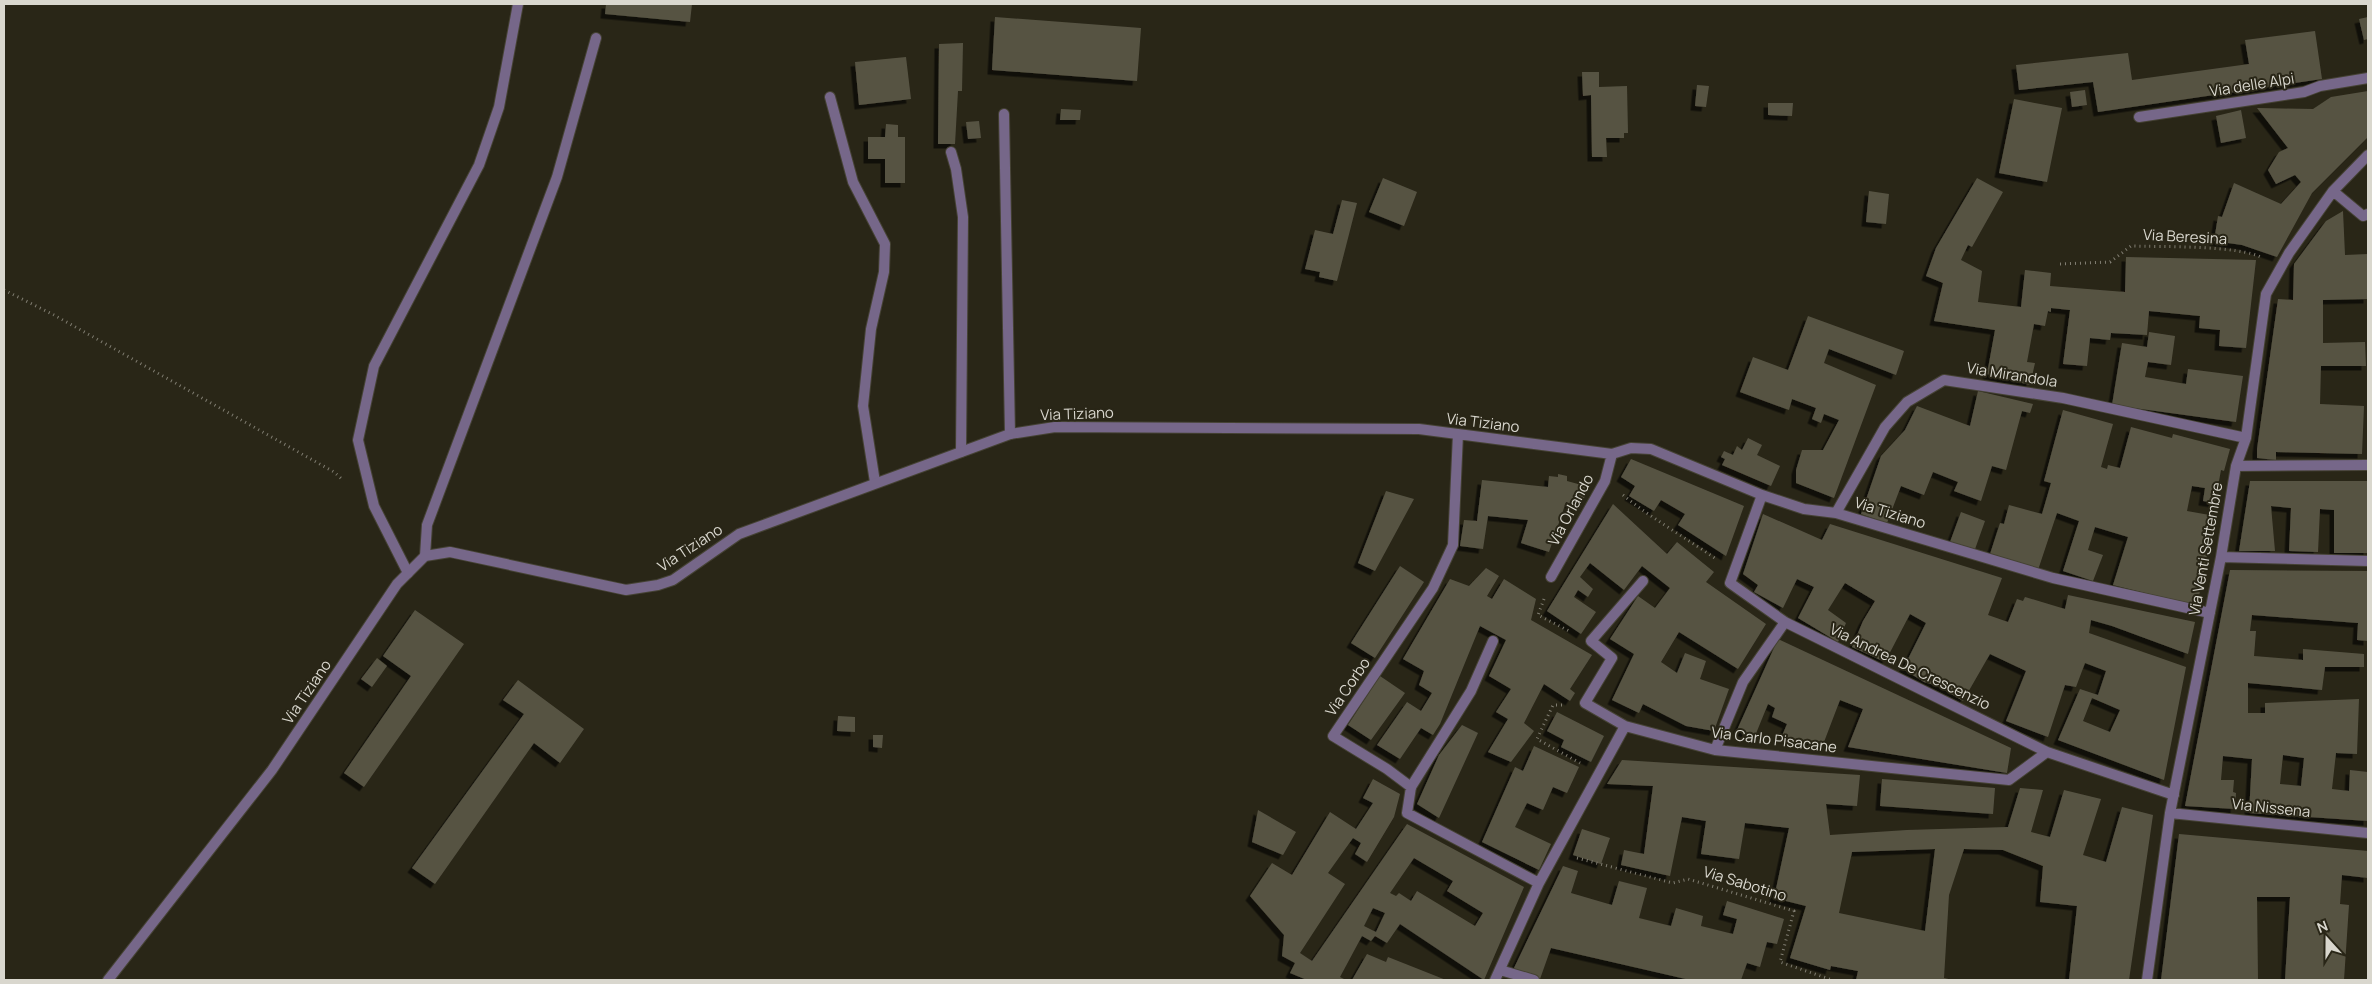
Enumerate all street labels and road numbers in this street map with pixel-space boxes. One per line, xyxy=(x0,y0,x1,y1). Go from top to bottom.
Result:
street label: Via delle Alpi xyxy=(2208,67,2296,102)
street label: Via Beresina xyxy=(2142,224,2228,249)
street label: Via Mirandola xyxy=(1965,357,2059,392)
street label: Via Tiziano xyxy=(1040,402,1114,425)
street label: Via Tiziano xyxy=(1445,408,1521,437)
street label: Via Orlando xyxy=(1543,470,1598,549)
street label: Via Venti Settembre xyxy=(2183,480,2228,617)
street label: Via Tiziano xyxy=(1852,492,1929,533)
street label: Via Tiziano xyxy=(653,519,726,576)
street label: Via Andrea De Crescenzio xyxy=(1826,618,1994,715)
street label: Via Corbo xyxy=(1320,653,1375,720)
street label: Via Tiziano xyxy=(277,655,336,728)
street label: Via Carlo Pisacane xyxy=(1710,721,1838,758)
street label: Via Nissena xyxy=(2231,793,2311,822)
street label: Via Sabotino xyxy=(1701,861,1790,906)

